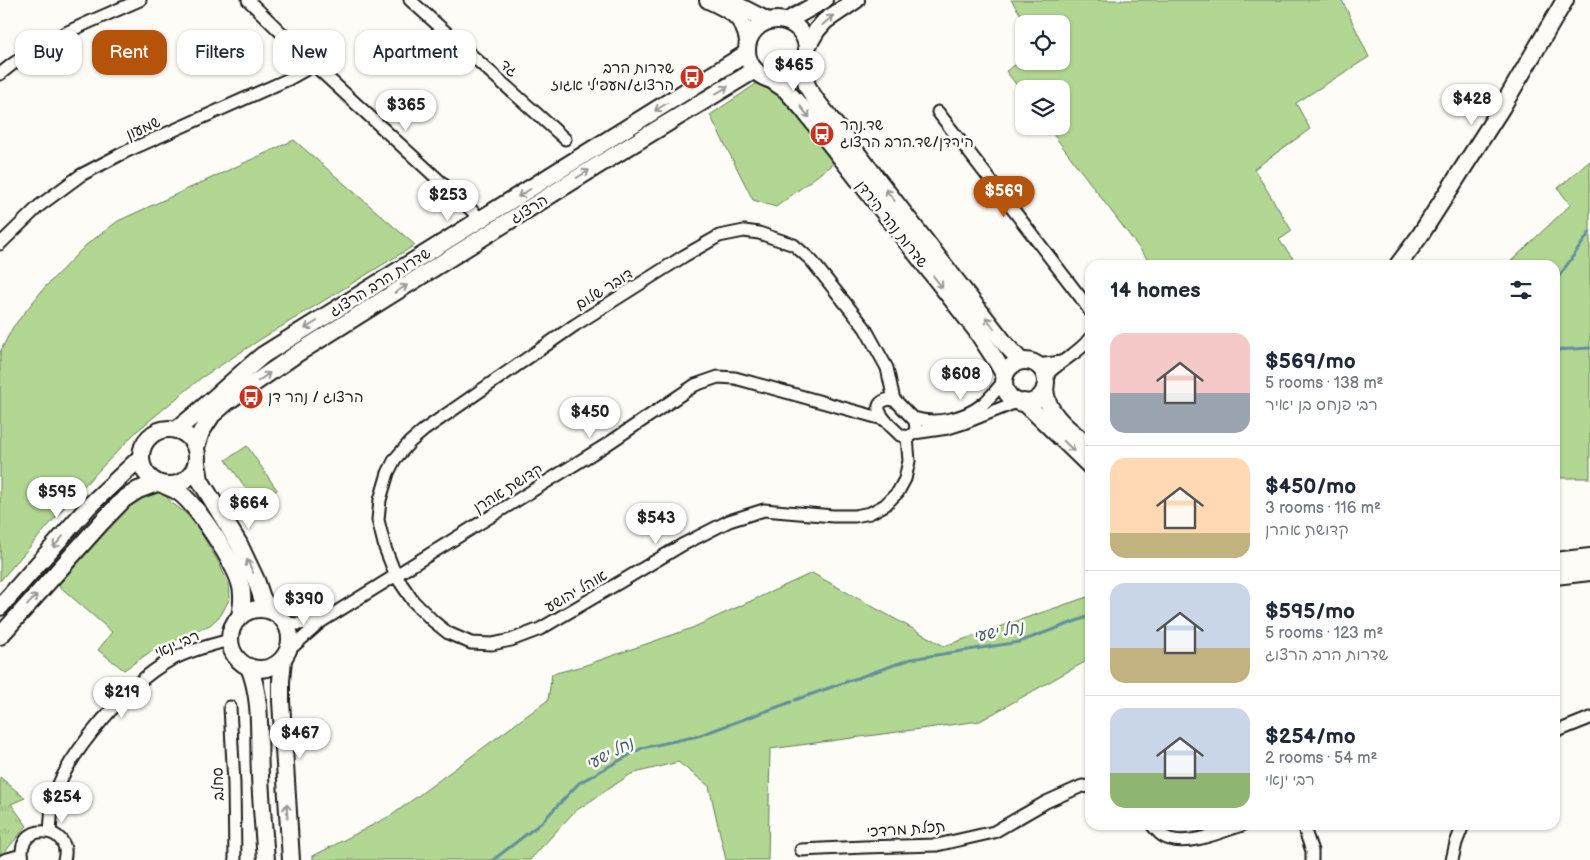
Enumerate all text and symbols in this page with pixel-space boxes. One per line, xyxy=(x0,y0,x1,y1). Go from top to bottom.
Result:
one-way arrow xyxy=(821,14,834,26)
map controls xyxy=(1015,15,1070,135)
button: locate xyxy=(1015,15,1070,70)
chip: Buy xyxy=(15,30,82,75)
chip: Rent xyxy=(92,30,167,75)
chip: Filters xyxy=(177,30,263,75)
chip: New xyxy=(273,30,345,75)
chip: Apartment xyxy=(355,30,476,75)
pin: $465 xyxy=(764,49,824,92)
street label: גד xyxy=(496,55,522,81)
text: $465 xyxy=(775,56,813,75)
place label: שדרות הרב הרצוג/מעפילי אגוז xyxy=(551,59,674,95)
bus stop icon: שדרות הרב הרצוג/מעפילי אגוז xyxy=(679,64,705,90)
button: layers xyxy=(1015,80,1070,135)
pin: $428 xyxy=(1442,84,1502,126)
one-way arrow xyxy=(714,85,728,95)
pin: $365 xyxy=(376,90,436,132)
text: $428 xyxy=(1452,90,1492,109)
text: $365 xyxy=(387,96,425,115)
one-way arrow xyxy=(655,102,669,112)
one-way arrow xyxy=(800,106,811,119)
street label: שמעון xyxy=(123,112,164,144)
place label: שד.נהר הירדן/שד.הרב הרצוג xyxy=(840,116,974,152)
bus stop icon: שד.נהר הירדן/שד.הרב הרצוג xyxy=(809,121,835,147)
one-way arrow xyxy=(576,169,590,180)
pin: $569 xyxy=(974,176,1034,218)
street label: שדרות נהר הירדן xyxy=(852,177,932,272)
pin: $253 xyxy=(418,180,478,222)
text: $569 xyxy=(985,182,1023,201)
text: $253 xyxy=(429,186,467,205)
one-way arrow xyxy=(517,189,531,199)
one-way arrow xyxy=(885,189,896,202)
street label: הרצוג xyxy=(507,191,551,228)
street label: שדרות הרב הרצוג xyxy=(326,244,434,321)
street label: דובר שלום xyxy=(572,264,637,315)
one-way arrow xyxy=(932,275,943,288)
icon: filters xyxy=(1507,276,1535,304)
text: 14 homes xyxy=(1110,278,1201,303)
one-way arrow xyxy=(394,284,408,294)
one-way arrow xyxy=(985,317,996,330)
one-way arrow xyxy=(305,321,319,331)
text: $569/mo xyxy=(1265,349,1356,374)
icon: home xyxy=(1150,353,1210,413)
pin: $608 xyxy=(931,358,991,401)
text: $608 xyxy=(941,365,981,384)
one-way arrow xyxy=(257,371,271,382)
text: 5 rooms · 138 m² xyxy=(1265,374,1384,393)
bus stop icon: הרצוג / נהר דן xyxy=(238,384,264,410)
place label: הרצוג / נהר דן xyxy=(268,388,364,407)
pin: $450 xyxy=(560,396,620,439)
text: רבי פנחס בן יאיר xyxy=(1265,396,1378,415)
text: $450 xyxy=(570,403,610,422)
one-way arrow xyxy=(1063,440,1075,452)
street label: קדושת אהרן xyxy=(470,460,547,517)
text: $450/mo xyxy=(1265,474,1356,499)
pin: $595 xyxy=(27,476,87,519)
icon: home xyxy=(1150,478,1210,538)
text: $595 xyxy=(38,483,76,502)
pin: $664 xyxy=(219,488,279,530)
text: $664 xyxy=(229,494,269,513)
text: 3 rooms · 116 m² xyxy=(1265,499,1381,518)
pin: $543 xyxy=(626,502,686,545)
text: $543 xyxy=(637,509,675,528)
text: קדושת אהרן xyxy=(1265,521,1349,540)
one-way arrow xyxy=(52,535,64,548)
one-way arrow xyxy=(244,559,254,574)
street label: אוהל יהושע xyxy=(542,566,611,617)
pin: $390 xyxy=(274,584,334,626)
text: $390 xyxy=(284,590,324,609)
one-way arrow xyxy=(27,593,38,606)
text: $595/mo xyxy=(1265,599,1355,624)
icon: home xyxy=(1150,603,1210,663)
water label: נחל ישעי xyxy=(971,618,1027,647)
text: 5 rooms · 123 m² xyxy=(1265,624,1383,643)
street label: רבי ינאי xyxy=(152,626,202,663)
text: שדרות הרב הרצוג xyxy=(1265,646,1388,665)
pin: $219 xyxy=(92,676,152,719)
text: $219 xyxy=(104,683,140,702)
pin: $467 xyxy=(270,718,330,760)
text: $467 xyxy=(281,724,319,743)
text: $254/mo xyxy=(1265,724,1356,749)
icon: home xyxy=(1150,728,1210,788)
water label: נחל ישעי xyxy=(583,733,638,775)
text: 2 rooms · 54 m² xyxy=(1265,749,1377,768)
street label: סחלב xyxy=(208,767,229,801)
text: רבי ינאי xyxy=(1265,771,1315,790)
pin: $254 xyxy=(32,782,92,824)
text: $254 xyxy=(43,788,81,807)
one-way arrow xyxy=(283,804,292,820)
street label: תכלת מרדכי xyxy=(866,817,946,842)

